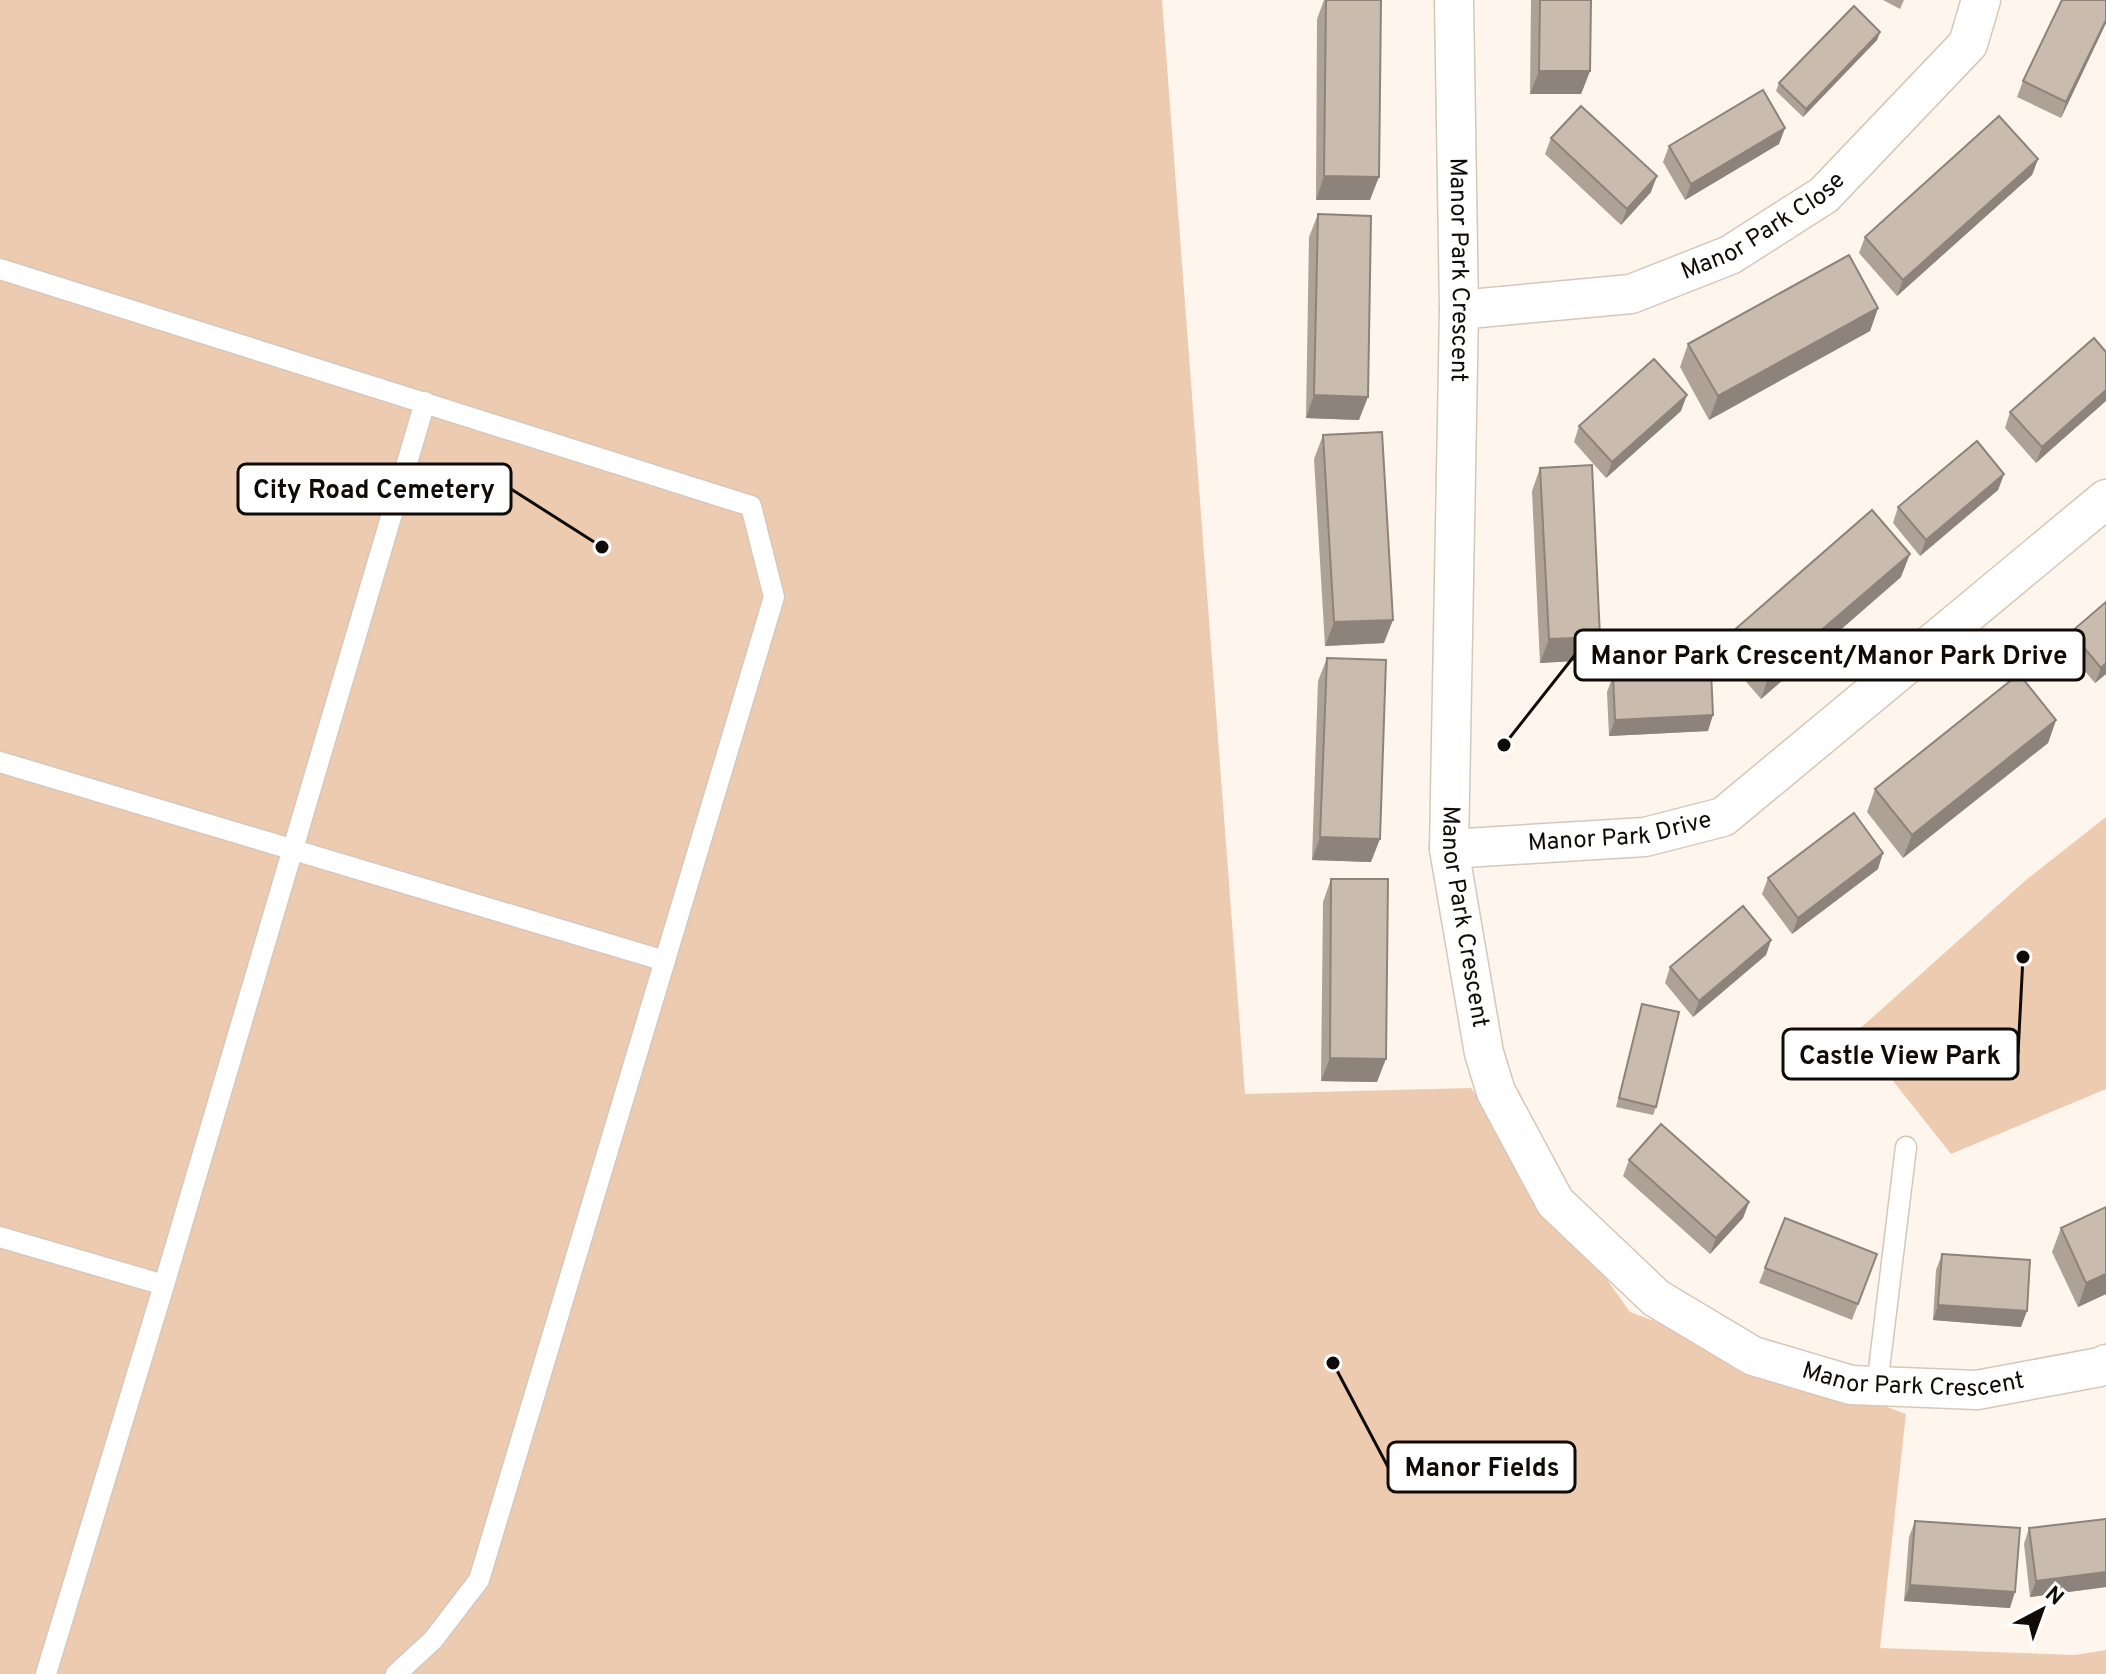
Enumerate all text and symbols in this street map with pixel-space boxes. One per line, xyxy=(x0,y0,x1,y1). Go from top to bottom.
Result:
street label: Manor Park Crescent xyxy=(1442,158,1474,382)
street label: Manor Park Close xyxy=(1677,166,1852,288)
callout: City Road Cemetery xyxy=(238,464,511,514)
text: City Road Cemetery xyxy=(253,475,495,508)
callout: Manor Park Crescent/Manor Park Drive xyxy=(1575,630,2084,680)
text: Manor Park Crescent/Manor Park Drive xyxy=(1591,641,2067,674)
street label: Manor Park Crescent xyxy=(1434,805,1494,1030)
street label: Manor Park Drive xyxy=(1527,805,1715,859)
callout: Castle View Park xyxy=(1783,1029,2018,1079)
text: Castle View Park xyxy=(1799,1041,2001,1074)
street label: Manor Park Crescent xyxy=(1798,1356,2027,1405)
callout: Manor Fields xyxy=(1388,1442,1575,1492)
text: Manor Fields xyxy=(1404,1453,1560,1486)
north arrow xyxy=(2002,1570,2082,1650)
text: N xyxy=(2039,1581,2068,1612)

